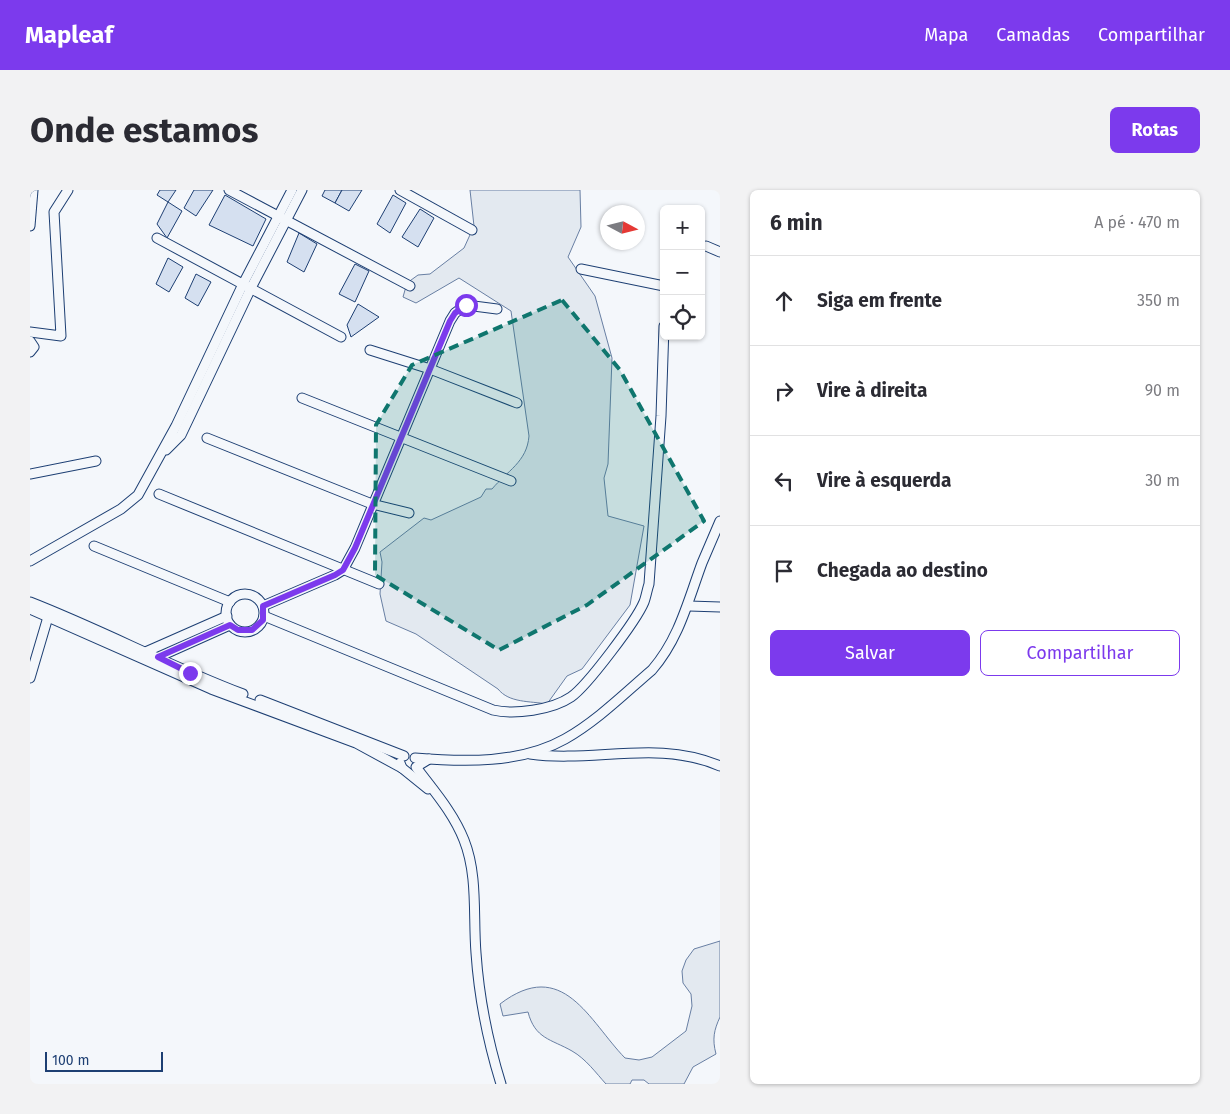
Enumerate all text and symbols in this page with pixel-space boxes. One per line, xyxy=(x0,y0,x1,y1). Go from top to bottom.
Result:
text: Mapleaf xyxy=(25,21,113,49)
text: Mapa xyxy=(924,24,968,46)
text: Camadas xyxy=(996,24,1070,46)
text: Compartilhar xyxy=(1098,24,1205,46)
button: Rotas xyxy=(1110,107,1200,153)
text: Onde estamos xyxy=(30,109,258,151)
north arrow xyxy=(600,205,645,250)
map controls xyxy=(660,205,705,340)
button: + xyxy=(660,205,705,250)
text: 6 min xyxy=(770,210,823,236)
text: A pé · 470 m xyxy=(1094,213,1180,232)
button: − xyxy=(660,250,705,295)
icon: ahead xyxy=(770,287,798,315)
text: Siga em frente xyxy=(817,289,942,312)
text: 350 m xyxy=(1137,291,1180,310)
route start xyxy=(455,294,478,317)
button: locate xyxy=(660,295,705,340)
icon: right xyxy=(770,377,798,405)
text: Vire à direita xyxy=(817,379,927,402)
text: 90 m xyxy=(1145,381,1180,400)
icon: left xyxy=(770,467,798,495)
text: Vire à esquerda xyxy=(817,469,951,492)
text: 30 m xyxy=(1145,471,1180,490)
icon: arrive xyxy=(770,557,798,585)
text: Chegada ao destino xyxy=(817,559,988,582)
button: Salvar xyxy=(770,630,970,676)
button: Compartilhar xyxy=(980,630,1180,676)
route end xyxy=(179,662,202,685)
scale bar xyxy=(45,1049,162,1072)
text: 100 m xyxy=(52,1052,89,1069)

